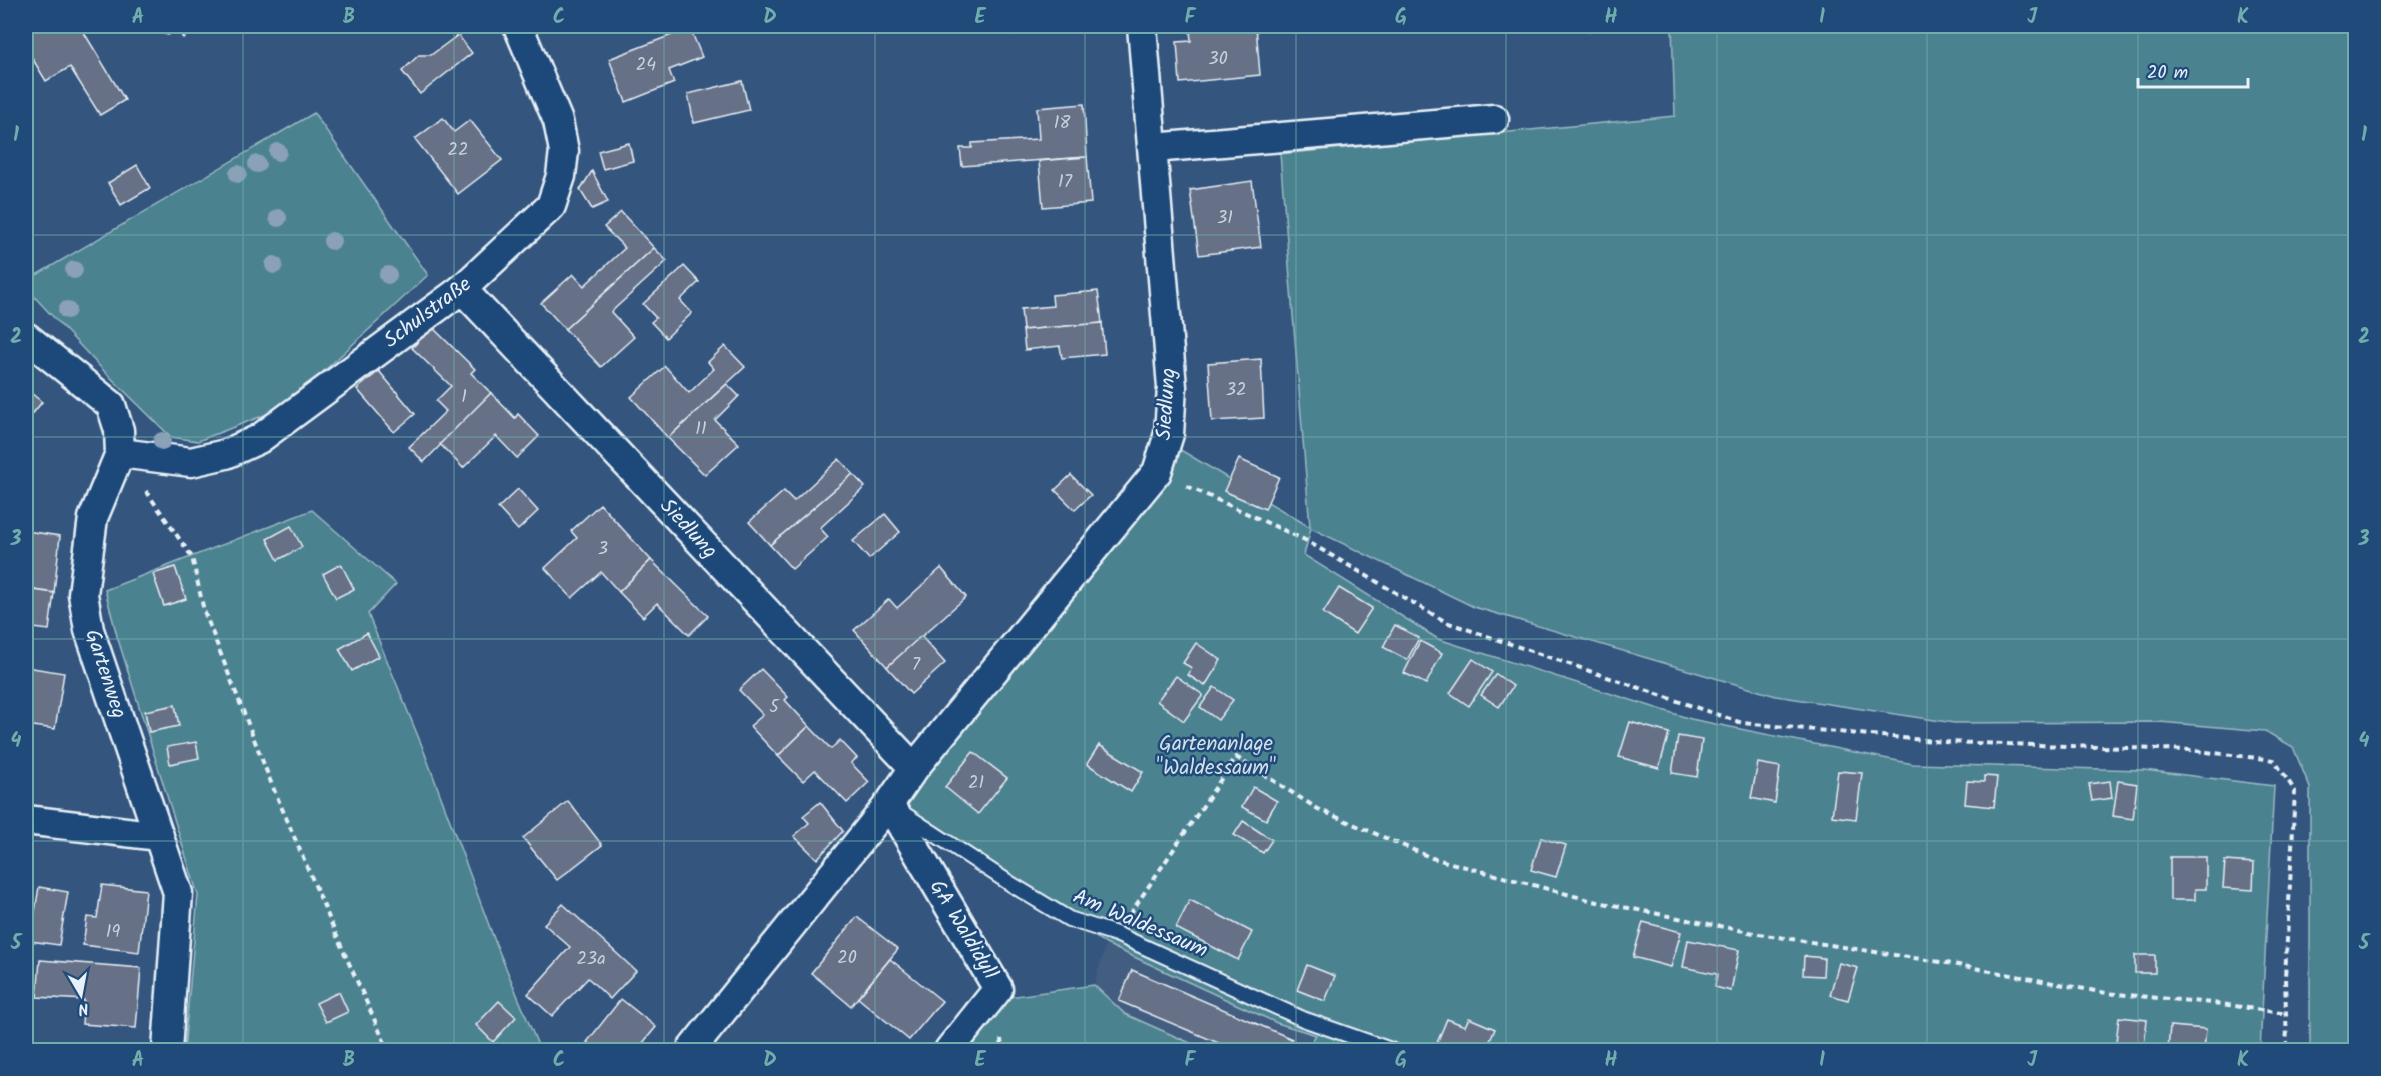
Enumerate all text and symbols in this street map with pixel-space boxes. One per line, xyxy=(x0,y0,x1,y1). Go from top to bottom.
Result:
text: A xyxy=(132,2,144,34)
text: B xyxy=(343,2,355,34)
text: C xyxy=(553,2,565,34)
text: D xyxy=(763,2,777,34)
text: E xyxy=(974,2,986,34)
text: F xyxy=(1185,2,1197,34)
text: G xyxy=(1395,2,1407,34)
text: H xyxy=(1604,2,1618,34)
text: I xyxy=(1819,2,1825,34)
text: J xyxy=(2027,2,2038,34)
text: K xyxy=(2237,2,2249,34)
house number: 30 xyxy=(1208,45,1228,74)
house number: 24 xyxy=(636,51,656,80)
scale bar xyxy=(2138,51,2248,89)
text: 20 m xyxy=(2147,59,2188,88)
house number: 18 xyxy=(1054,109,1070,138)
text: 1 xyxy=(13,120,19,152)
text: 1 xyxy=(2361,120,2367,152)
house number: 22 xyxy=(448,136,468,165)
house number: 17 xyxy=(1058,168,1073,197)
house number: 31 xyxy=(1217,204,1233,233)
street label: Schulstraße xyxy=(377,269,479,357)
text: 2 xyxy=(10,322,22,354)
text: 2 xyxy=(2358,322,2370,354)
street label: Siedlung xyxy=(1148,367,1186,441)
house number: 32 xyxy=(1226,376,1246,405)
house number: 1 xyxy=(461,383,467,412)
house number: 11 xyxy=(695,415,707,444)
street label: Siedlung xyxy=(651,491,725,567)
text: 3 xyxy=(10,524,22,556)
text: 3 xyxy=(2358,524,2370,556)
house number: 3 xyxy=(598,535,608,564)
street label: Gartenweg xyxy=(75,625,135,723)
house number: 7 xyxy=(912,651,921,680)
house number: 5 xyxy=(769,693,780,722)
text: 4 xyxy=(11,726,22,758)
text: 4 xyxy=(2359,726,2370,758)
park label: Gartenanlage "Waldessaum" xyxy=(1156,728,1276,785)
house number: 21 xyxy=(968,769,984,798)
street label: GA Waldidyll xyxy=(920,874,1006,986)
street label: Am Waldessaum xyxy=(1067,881,1213,967)
house number: 19 xyxy=(106,918,120,947)
text: 5 xyxy=(10,928,23,960)
text: 5 xyxy=(2358,928,2371,960)
house number: 20 xyxy=(837,944,857,973)
house number: 23a xyxy=(576,945,606,974)
north arrow xyxy=(51,965,111,1025)
text: N xyxy=(76,995,90,1021)
text: A xyxy=(132,1045,144,1076)
text: B xyxy=(343,1045,355,1076)
text: C xyxy=(553,1045,565,1076)
text: D xyxy=(763,1045,777,1076)
text: E xyxy=(974,1045,986,1076)
text: F xyxy=(1185,1045,1197,1076)
text: G xyxy=(1395,1045,1407,1076)
text: H xyxy=(1604,1045,1618,1076)
text: I xyxy=(1819,1045,1825,1076)
text: J xyxy=(2027,1045,2038,1076)
text: K xyxy=(2237,1045,2249,1076)

